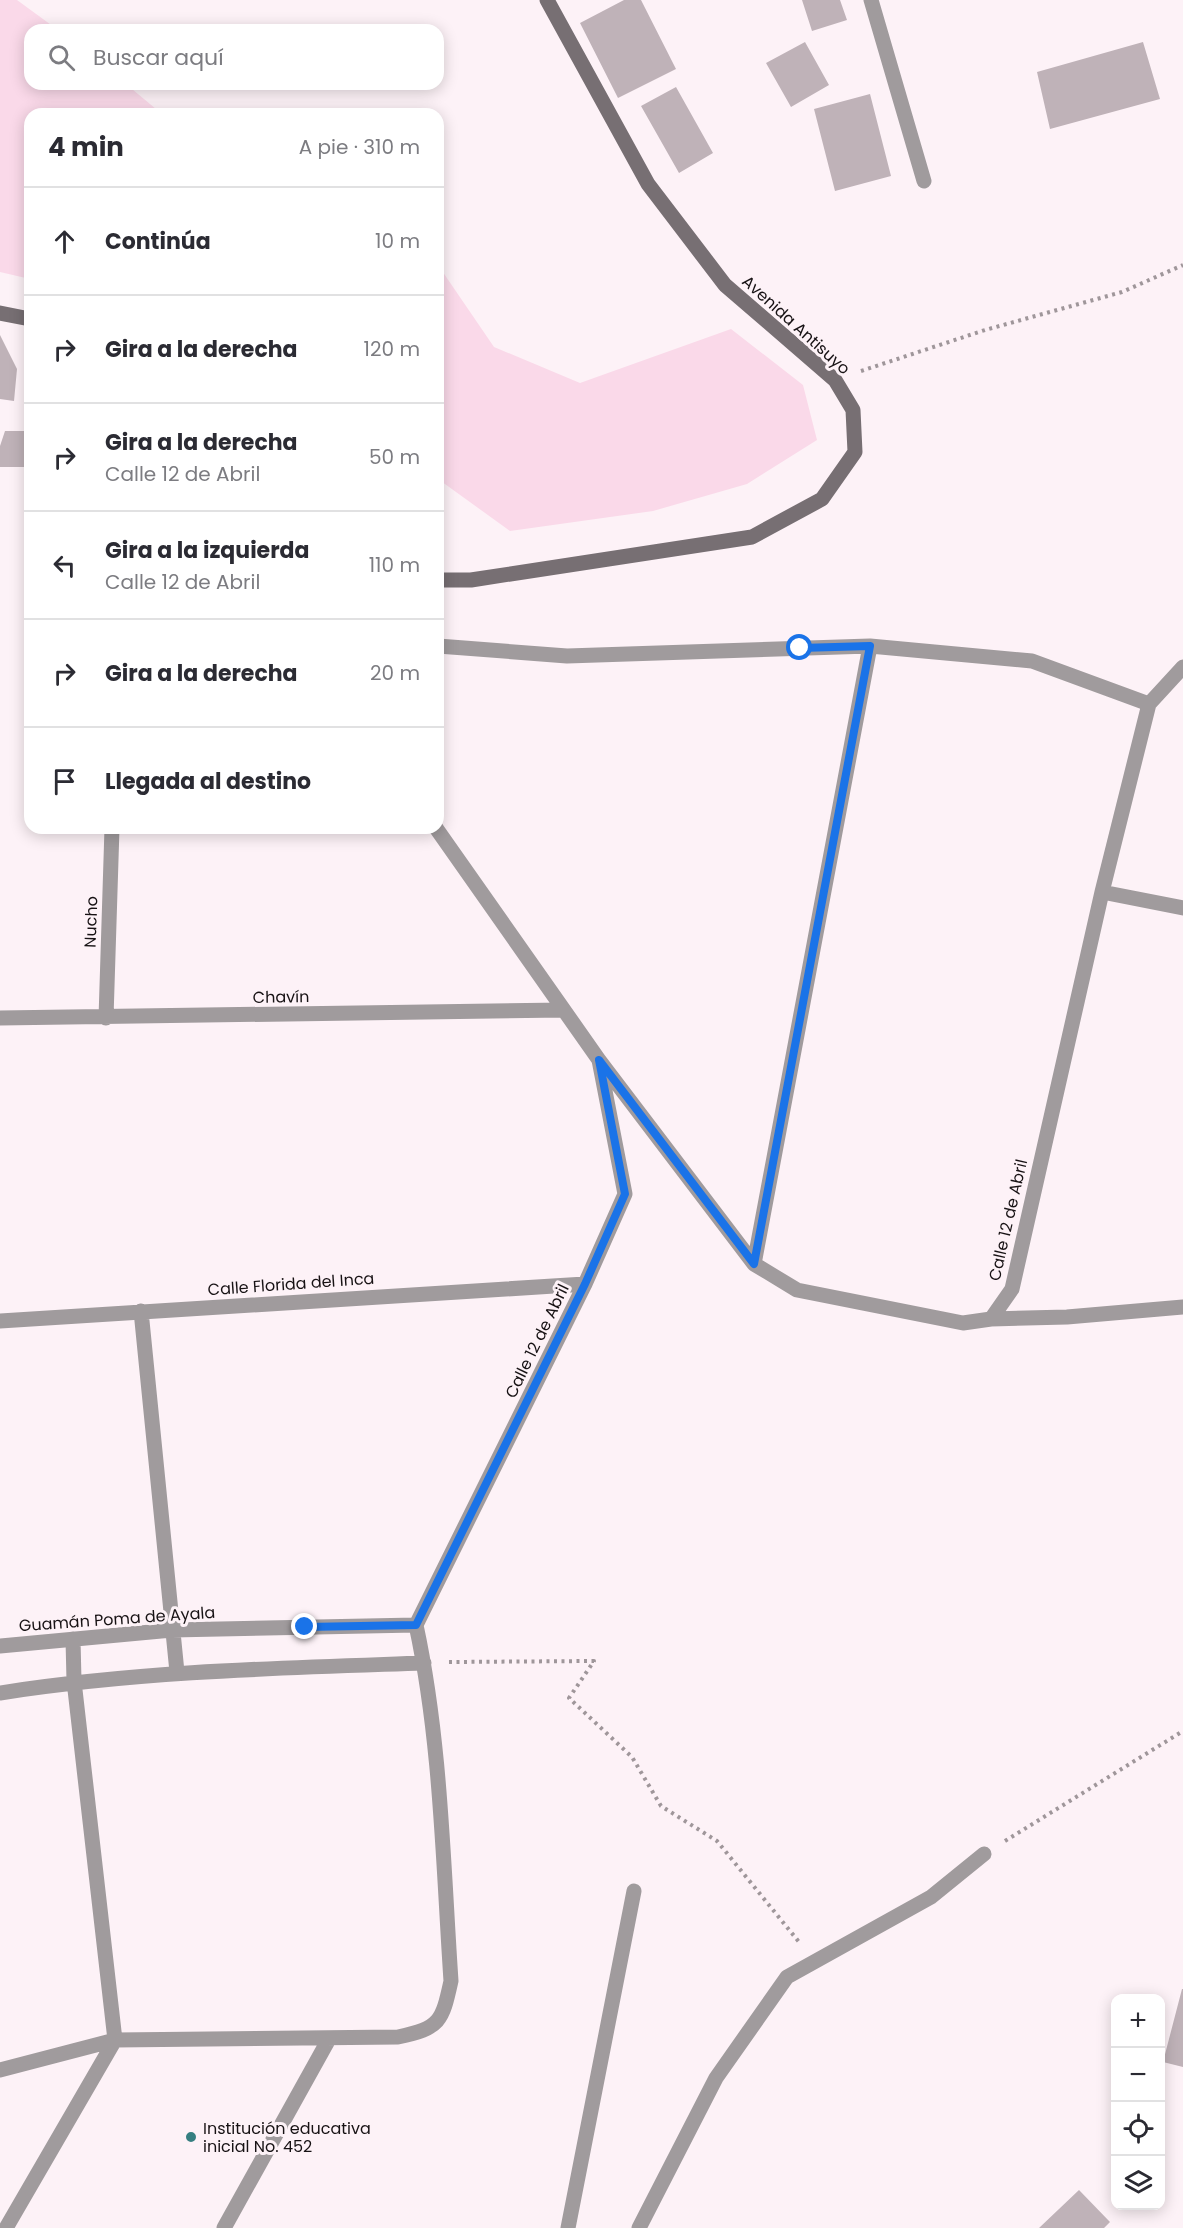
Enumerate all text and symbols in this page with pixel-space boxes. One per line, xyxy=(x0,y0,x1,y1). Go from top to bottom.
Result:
search box xyxy=(24,24,444,90)
icon: search xyxy=(45,41,78,74)
text: Buscar aquí xyxy=(93,42,224,73)
text: 4 min xyxy=(48,129,124,165)
text: A pie · 310 m xyxy=(299,133,420,161)
icon: ahead xyxy=(48,225,81,258)
text: Continúa xyxy=(105,226,211,257)
text: 10 m xyxy=(375,227,420,255)
street label: Avenida Antisuyo xyxy=(737,270,855,380)
icon: right xyxy=(48,333,81,366)
text: Gira a la derecha xyxy=(105,334,298,365)
text: 120 m xyxy=(364,335,420,363)
text: Gira a la derecha xyxy=(105,427,298,458)
icon: right xyxy=(48,441,81,474)
text: 50 m xyxy=(369,443,420,471)
text: Calle 12 de Abril xyxy=(105,460,260,488)
text: Gira a la izquierda xyxy=(105,535,309,566)
icon: left xyxy=(48,549,81,582)
text: 110 m xyxy=(369,551,420,579)
text: Calle 12 de Abril xyxy=(105,568,260,596)
route start xyxy=(786,634,812,660)
icon: right xyxy=(48,657,81,690)
text: Gira a la derecha xyxy=(105,658,298,689)
text: 20 m xyxy=(370,659,420,687)
icon: arrive xyxy=(48,765,81,798)
text: Llegada al destino xyxy=(105,766,311,797)
street label: Nucho xyxy=(79,896,103,948)
street label: Chavín xyxy=(253,985,309,1009)
street label: Calle 12 de Abril xyxy=(983,1157,1033,1283)
street label: Calle Florida del Inca xyxy=(207,1267,375,1301)
street label: Calle 12 de Abril xyxy=(499,1280,575,1402)
street label: Guamán Poma de Ayala xyxy=(18,1601,216,1637)
route end xyxy=(291,1613,317,1639)
map controls xyxy=(1111,1994,1165,2210)
button: + xyxy=(1111,1994,1165,2048)
button: − xyxy=(1111,2048,1165,2102)
button: locate xyxy=(1111,2102,1165,2156)
place label: Institución educativa inicial No. 452 xyxy=(203,2117,371,2158)
marker: Institución educativa inicial No. 452 xyxy=(184,2130,198,2144)
button: layers xyxy=(1111,2156,1165,2210)

